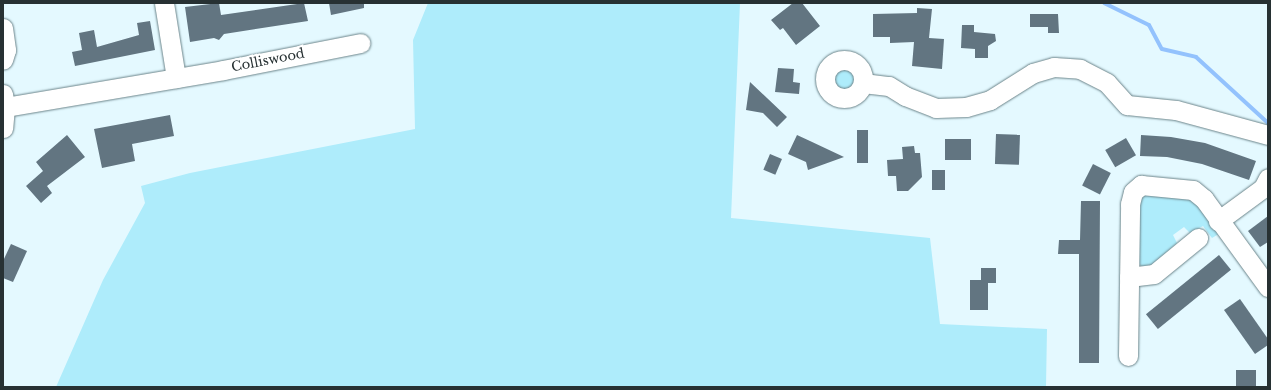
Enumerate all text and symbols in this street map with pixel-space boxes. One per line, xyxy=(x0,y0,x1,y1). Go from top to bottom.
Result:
street label: Colliswood xyxy=(230,46,306,76)

